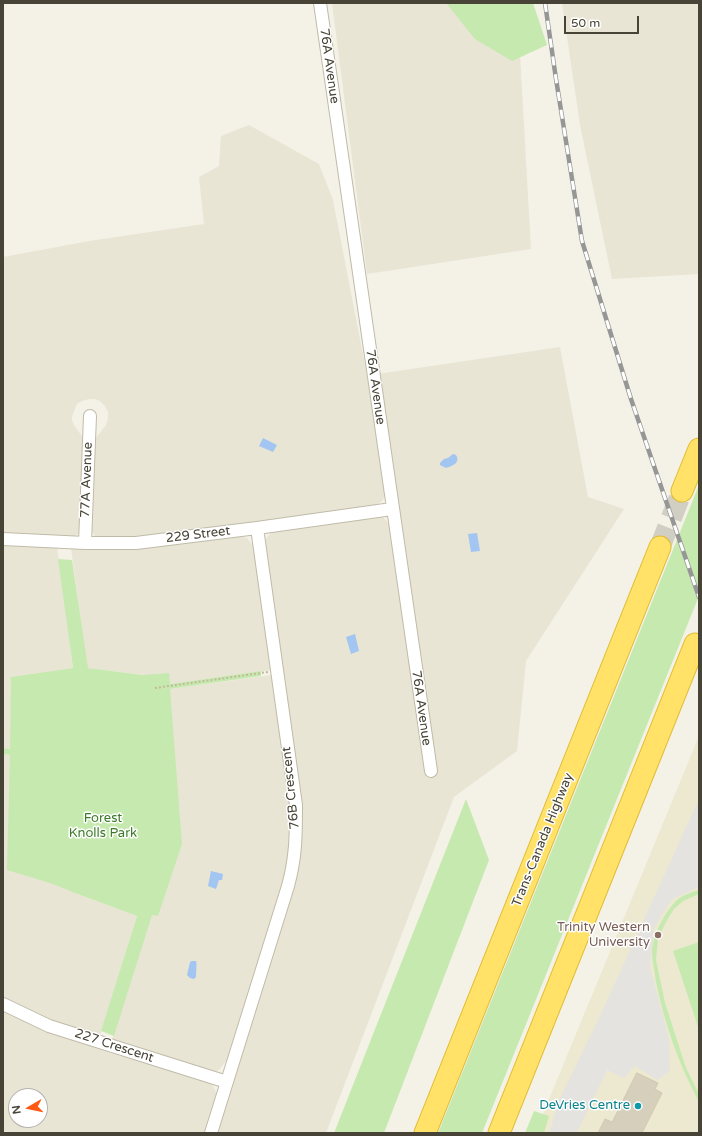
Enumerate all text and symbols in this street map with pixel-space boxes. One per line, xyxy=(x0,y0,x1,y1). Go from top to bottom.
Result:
scale bar xyxy=(566,8,641,34)
text: 50 m xyxy=(571,16,600,30)
street label: 76A Avenue xyxy=(316,27,342,105)
street label: 76A Avenue xyxy=(362,348,388,426)
street label: 77A Avenue xyxy=(78,442,96,518)
street label: 229 Street xyxy=(165,523,231,547)
street label: 76A Avenue xyxy=(408,669,434,747)
street label: 76B Crescent xyxy=(279,746,303,830)
street label: Trans-Canada Highway xyxy=(509,771,577,909)
park label: Forest Knolls Park xyxy=(69,811,137,842)
place label: Trinity Western University xyxy=(557,920,650,951)
marker: Trinity Western University xyxy=(653,930,663,940)
street label: 227 Crescent xyxy=(73,1026,155,1066)
north arrow xyxy=(8,1088,48,1128)
place label: DeVries Centre xyxy=(539,1098,630,1114)
marker: DeVries Centre xyxy=(633,1101,643,1111)
text: N xyxy=(10,1104,24,1115)

